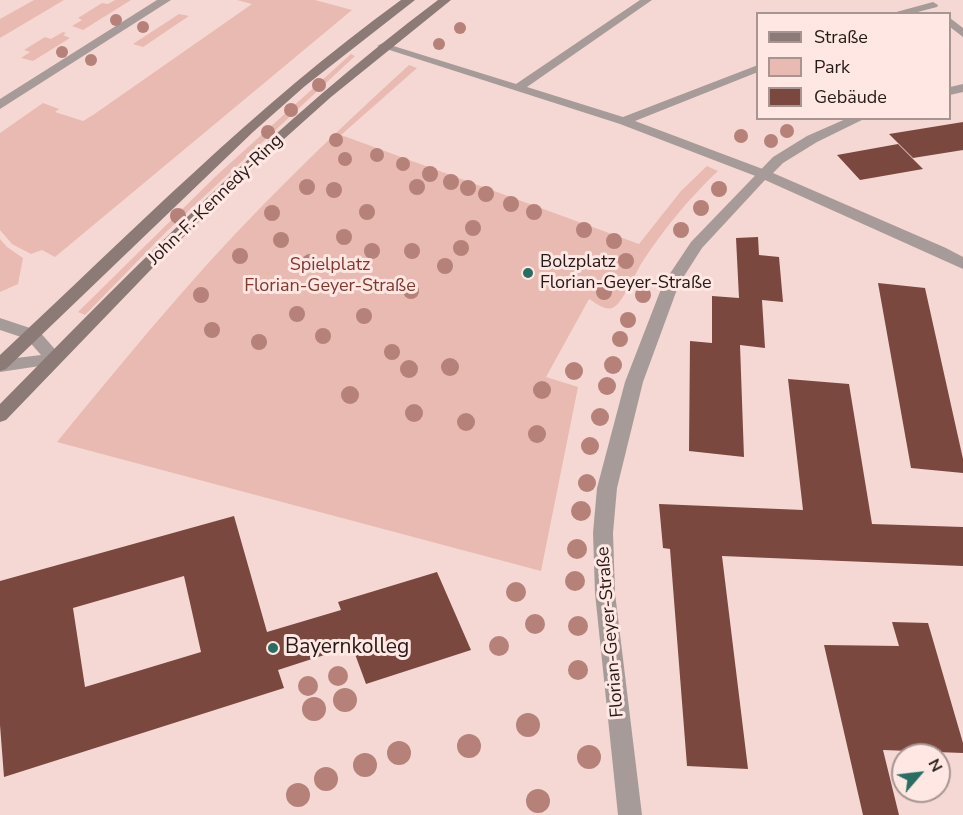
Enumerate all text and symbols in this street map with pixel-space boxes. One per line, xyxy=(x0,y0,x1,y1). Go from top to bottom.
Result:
legend xyxy=(756,12,951,120)
text: Straße xyxy=(814,25,868,49)
text: Park xyxy=(814,55,850,79)
text: Gebäude xyxy=(814,85,887,109)
street label: John-F.-Kennedy-Ring xyxy=(144,130,288,270)
place label: Bolzplatz Florian-Geyer-Straße xyxy=(540,252,712,294)
park label: Spielplatz Florian-Geyer-Straße xyxy=(244,255,416,298)
marker: Bolzplatz Florian-Geyer-Straße xyxy=(521,266,535,280)
street label: Florian-Geyer-Straße xyxy=(593,546,629,718)
place label: Bayernkolleg xyxy=(285,635,409,661)
marker: Bayernkolleg xyxy=(266,641,280,655)
north arrow xyxy=(891,743,951,803)
text: N xyxy=(923,755,948,776)

